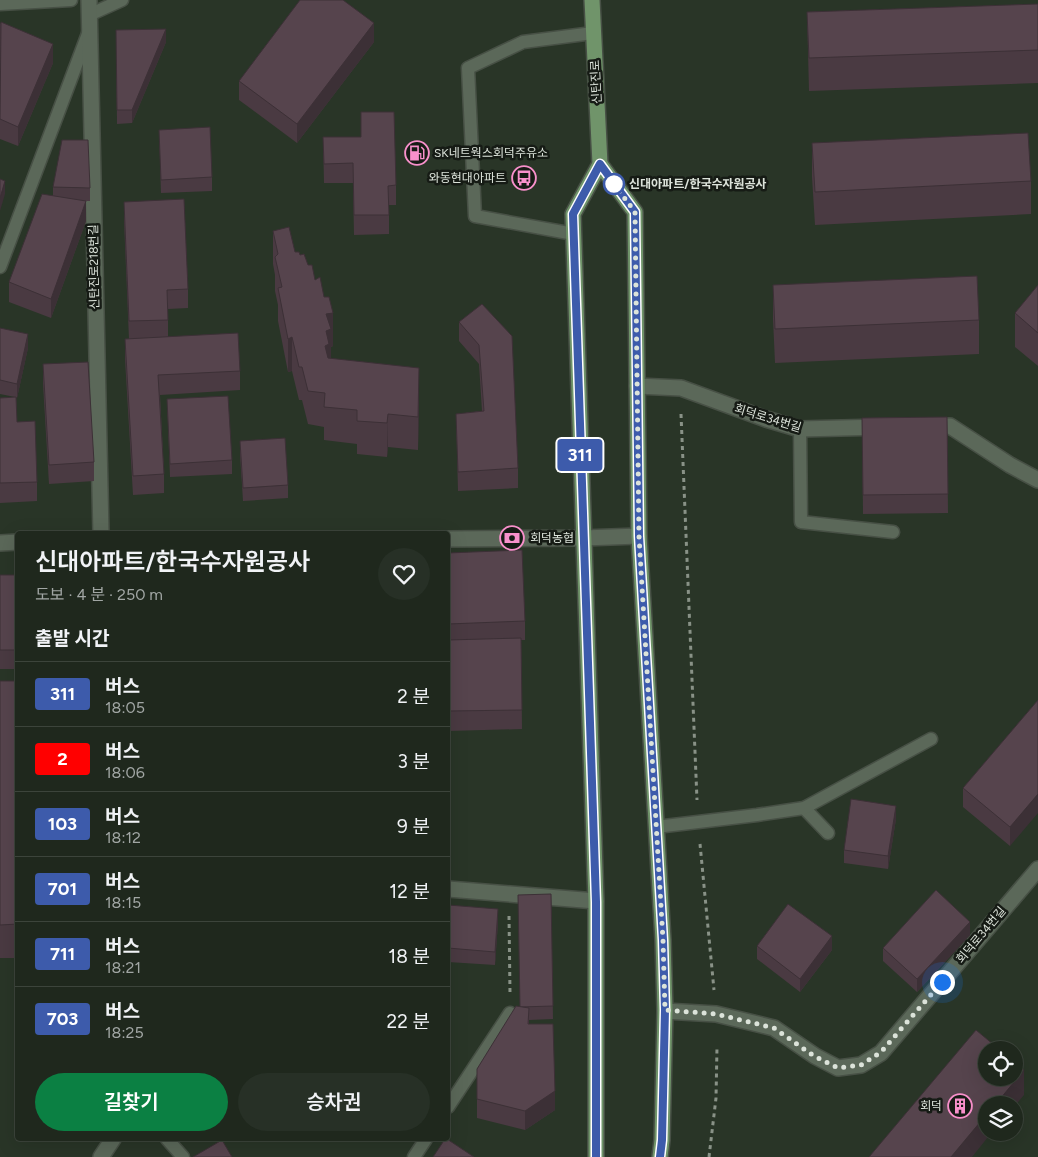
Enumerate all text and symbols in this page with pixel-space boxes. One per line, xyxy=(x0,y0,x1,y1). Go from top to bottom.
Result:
street label: 신탄진로 xyxy=(588,60,604,104)
fuel station icon: SK네트웍스회덕주유소 xyxy=(404,140,430,166)
place label: SK네트웍스회덕주유소 xyxy=(434,146,548,160)
bus stop icon: 와동현대아파트 xyxy=(511,165,537,191)
place label: 와동현대아파트 xyxy=(429,171,506,185)
marker: 신대아파트/한국수자원공사 xyxy=(603,173,625,195)
place label: 신대아파트/한국수자원공사 xyxy=(629,177,767,191)
street label: 신탄진로218번길 xyxy=(86,224,102,310)
street label: 회덕로34번길 xyxy=(733,401,803,435)
line badge: 311 xyxy=(551,439,609,471)
text: 311 xyxy=(567,444,593,466)
bank icon: 회덕농협 xyxy=(499,525,525,551)
place label: 회덕농협 xyxy=(530,531,574,545)
text: 신대아파트/한국수자원공사 xyxy=(35,547,310,576)
button: heart xyxy=(378,548,430,600)
text: 도보 · 4 분 · 250 m xyxy=(35,585,163,604)
text: 출발 시간 xyxy=(35,627,109,650)
text: 버스 xyxy=(105,675,140,698)
text: 311 xyxy=(50,683,75,705)
text: 2 분 xyxy=(397,685,430,708)
text: 18:05 xyxy=(105,698,145,717)
text: 버스 xyxy=(105,740,140,763)
text: 2 xyxy=(57,748,68,770)
text: 3 분 xyxy=(397,750,430,773)
text: 18:06 xyxy=(105,763,145,782)
text: 버스 xyxy=(105,805,140,828)
text: 103 xyxy=(48,813,77,835)
text: 9 분 xyxy=(397,815,430,838)
text: 18:12 xyxy=(105,828,141,847)
text: 버스 xyxy=(105,870,140,893)
text: 701 xyxy=(48,878,77,900)
text: 12 분 xyxy=(389,880,430,903)
text: 18:15 xyxy=(105,893,141,912)
street label: 회덕로34번길 xyxy=(953,904,1009,966)
text: 버스 xyxy=(105,935,140,958)
text: 711 xyxy=(50,943,75,965)
text: 18 분 xyxy=(388,945,430,968)
text: 18:21 xyxy=(105,958,141,977)
your location xyxy=(930,970,955,995)
text: 버스 xyxy=(105,1000,140,1023)
text: 703 xyxy=(47,1008,78,1030)
text: 22 분 xyxy=(387,1010,430,1033)
text: 18:25 xyxy=(105,1023,144,1042)
map controls xyxy=(978,1041,1023,1141)
button: locate xyxy=(978,1041,1023,1086)
button: 길찾기 xyxy=(35,1073,228,1131)
button: 승차권 xyxy=(238,1073,430,1131)
building icon: 회덕 xyxy=(947,1093,973,1119)
button: layers xyxy=(978,1096,1023,1141)
place label: 회덕 xyxy=(920,1099,942,1113)

